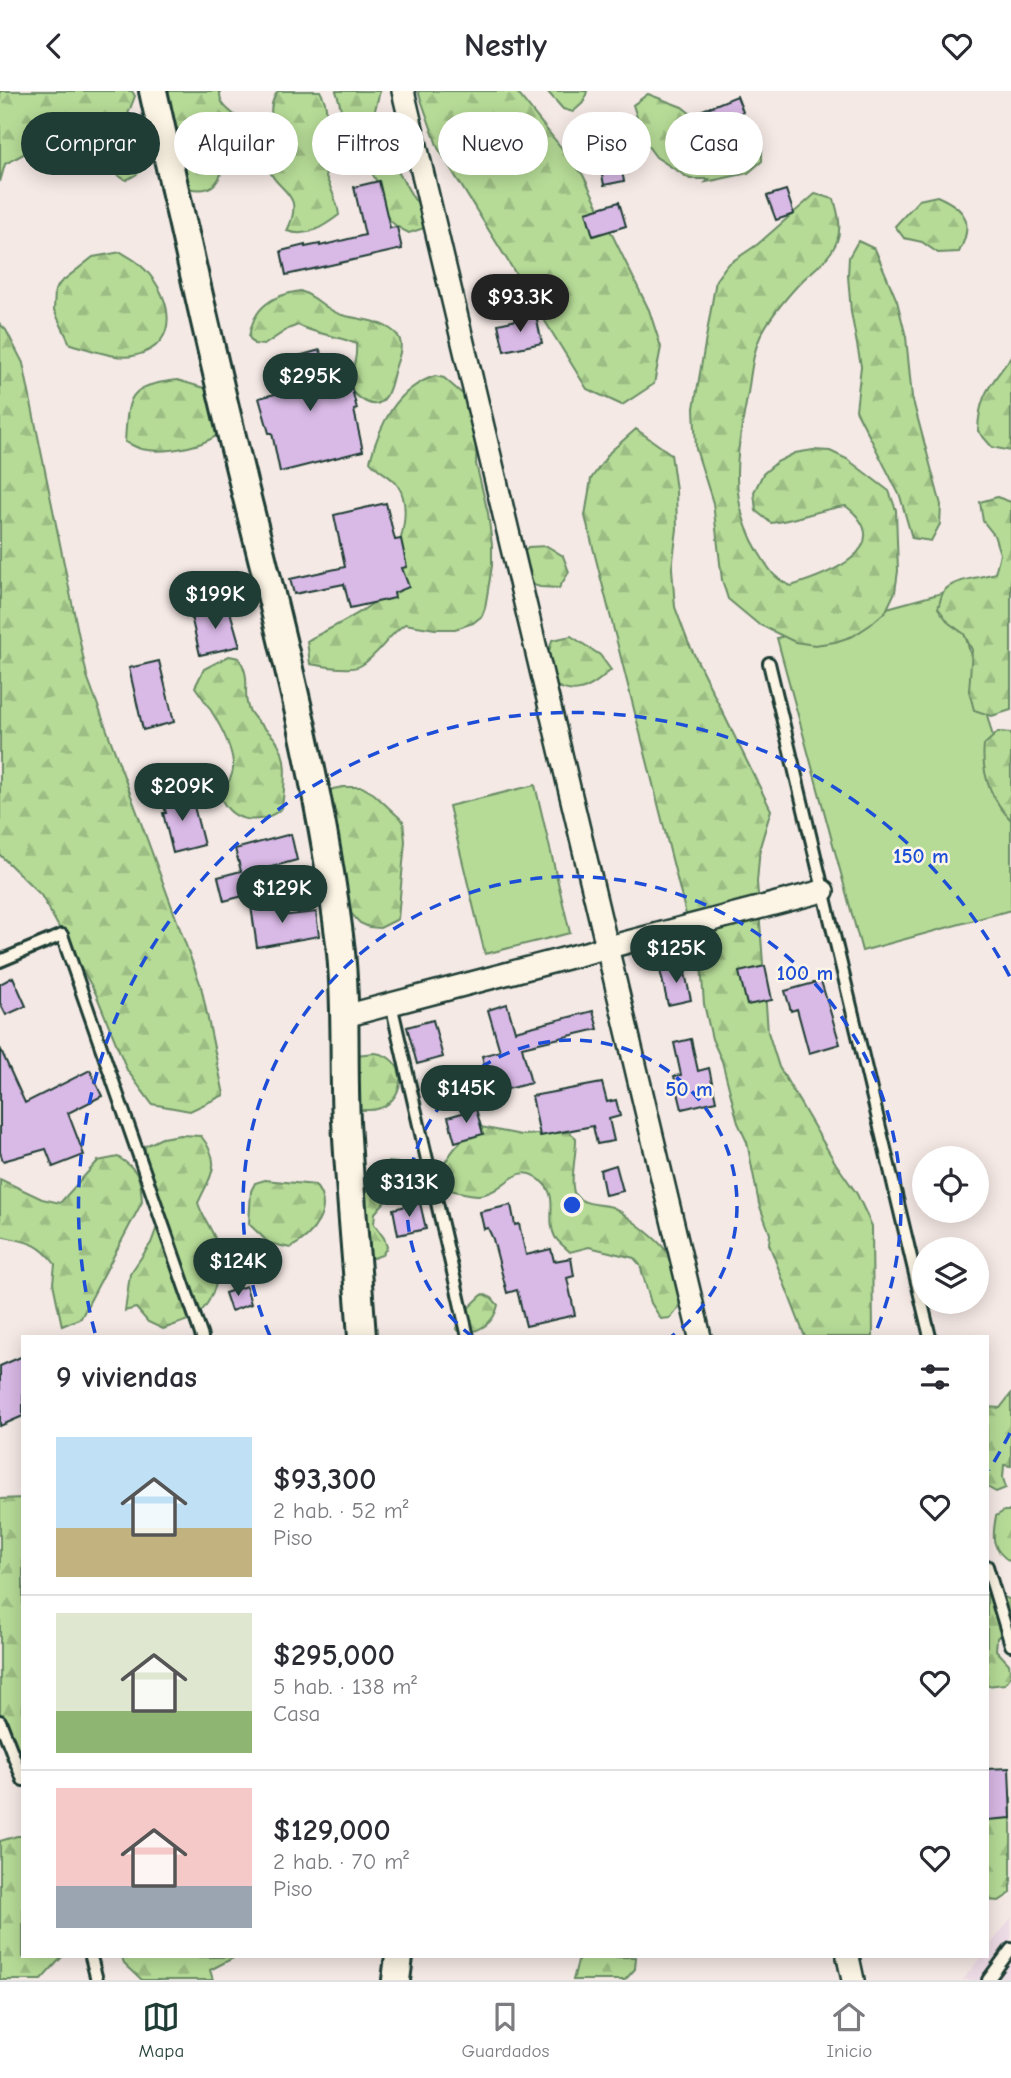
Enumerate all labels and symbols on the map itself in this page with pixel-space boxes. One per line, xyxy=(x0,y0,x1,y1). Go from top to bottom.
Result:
pin: $93.3K xyxy=(463,275,577,334)
pin: $295K xyxy=(261,353,359,413)
pin: $199K xyxy=(166,571,264,631)
pin: $209K xyxy=(133,763,231,823)
text: 150 m xyxy=(893,844,949,868)
pin: $129K xyxy=(233,865,331,925)
pin: $125K xyxy=(627,925,725,985)
text: 100 m xyxy=(777,961,833,985)
pin: $145K xyxy=(417,1065,515,1125)
text: 50 m xyxy=(665,1077,713,1101)
pin: $313K xyxy=(360,1159,458,1219)
centre of rings xyxy=(560,1193,584,1217)
pin: $124K xyxy=(189,1239,287,1298)

